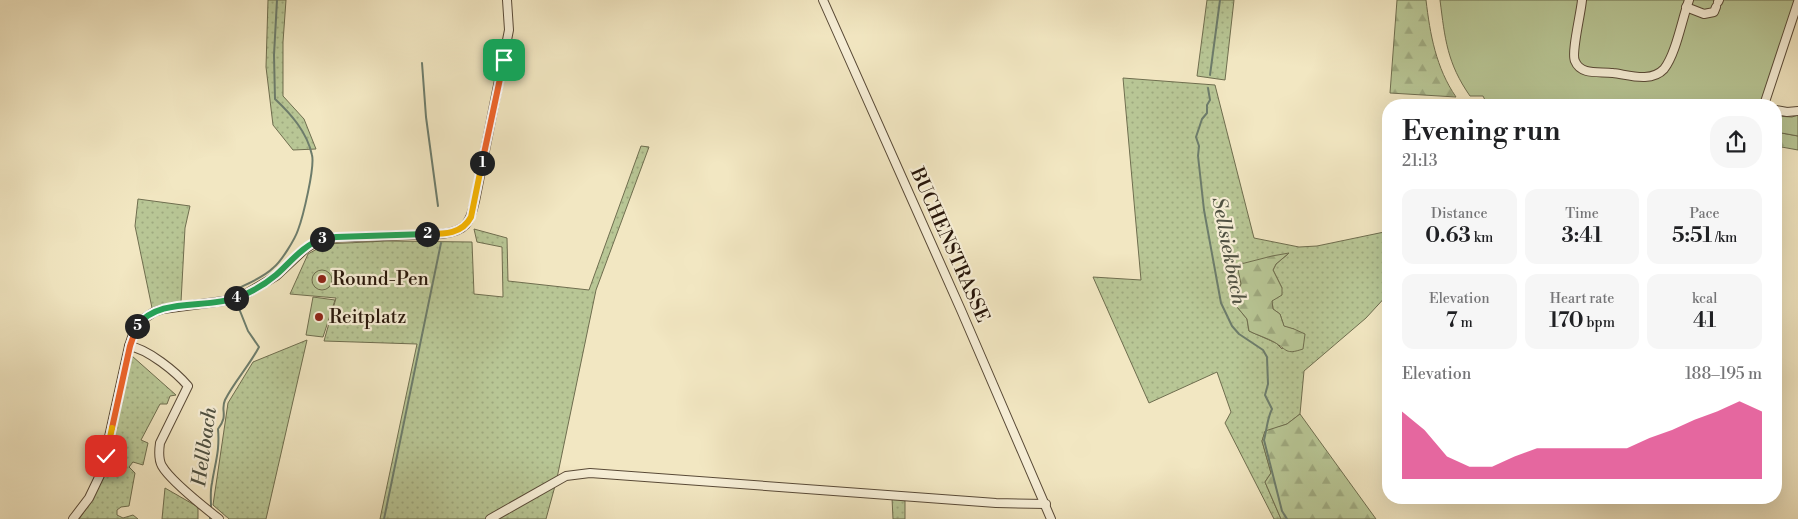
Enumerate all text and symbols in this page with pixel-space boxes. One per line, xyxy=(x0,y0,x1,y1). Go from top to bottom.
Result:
pin xyxy=(483,39,525,81)
icon: arrive xyxy=(490,46,518,74)
text: Evening run xyxy=(1402,114,1561,149)
button: share xyxy=(1710,116,1762,168)
pin: 1 xyxy=(470,150,494,176)
text: 21:13 xyxy=(1402,151,1438,171)
text: 1 xyxy=(479,154,486,172)
street label: BUCHENSTRASSE xyxy=(905,163,995,326)
water label: Sellsiekbach xyxy=(1205,195,1251,308)
text: Distance xyxy=(1431,205,1488,223)
text: Time xyxy=(1565,205,1599,223)
text: Pace xyxy=(1690,205,1720,223)
pin: 2 xyxy=(414,222,440,246)
text: 0.63 xyxy=(1425,223,1471,249)
text: 3:41 xyxy=(1562,223,1602,249)
text: 5:51 xyxy=(1672,223,1712,249)
text: 2 xyxy=(423,225,432,243)
pin: 3 xyxy=(310,226,334,252)
text: km xyxy=(1471,229,1493,247)
text: /km xyxy=(1712,229,1737,247)
text: 3 xyxy=(318,230,327,248)
place label: Round-Pen xyxy=(332,267,429,291)
marker: Round-Pen xyxy=(316,273,328,285)
pin: 4 xyxy=(224,286,248,310)
text: 4 xyxy=(232,289,241,307)
text: Elevation xyxy=(1429,290,1490,308)
text: Heart rate xyxy=(1550,290,1614,308)
text: kcal xyxy=(1692,290,1717,308)
place label: Reitplatz xyxy=(329,305,406,329)
text: 7 xyxy=(1446,308,1458,334)
text: 170 xyxy=(1549,308,1584,334)
text: 41 xyxy=(1693,308,1716,334)
marker: Reitplatz xyxy=(313,311,325,323)
pin: 5 xyxy=(124,314,150,338)
text: m xyxy=(1458,314,1473,332)
text: bpm xyxy=(1584,314,1615,332)
text: 5 xyxy=(133,317,142,335)
text: Elevation xyxy=(1402,364,1471,384)
text: 188–195 m xyxy=(1685,364,1762,384)
water label: Hellbach xyxy=(187,405,223,489)
pin xyxy=(85,435,127,477)
icon: check xyxy=(92,442,120,470)

